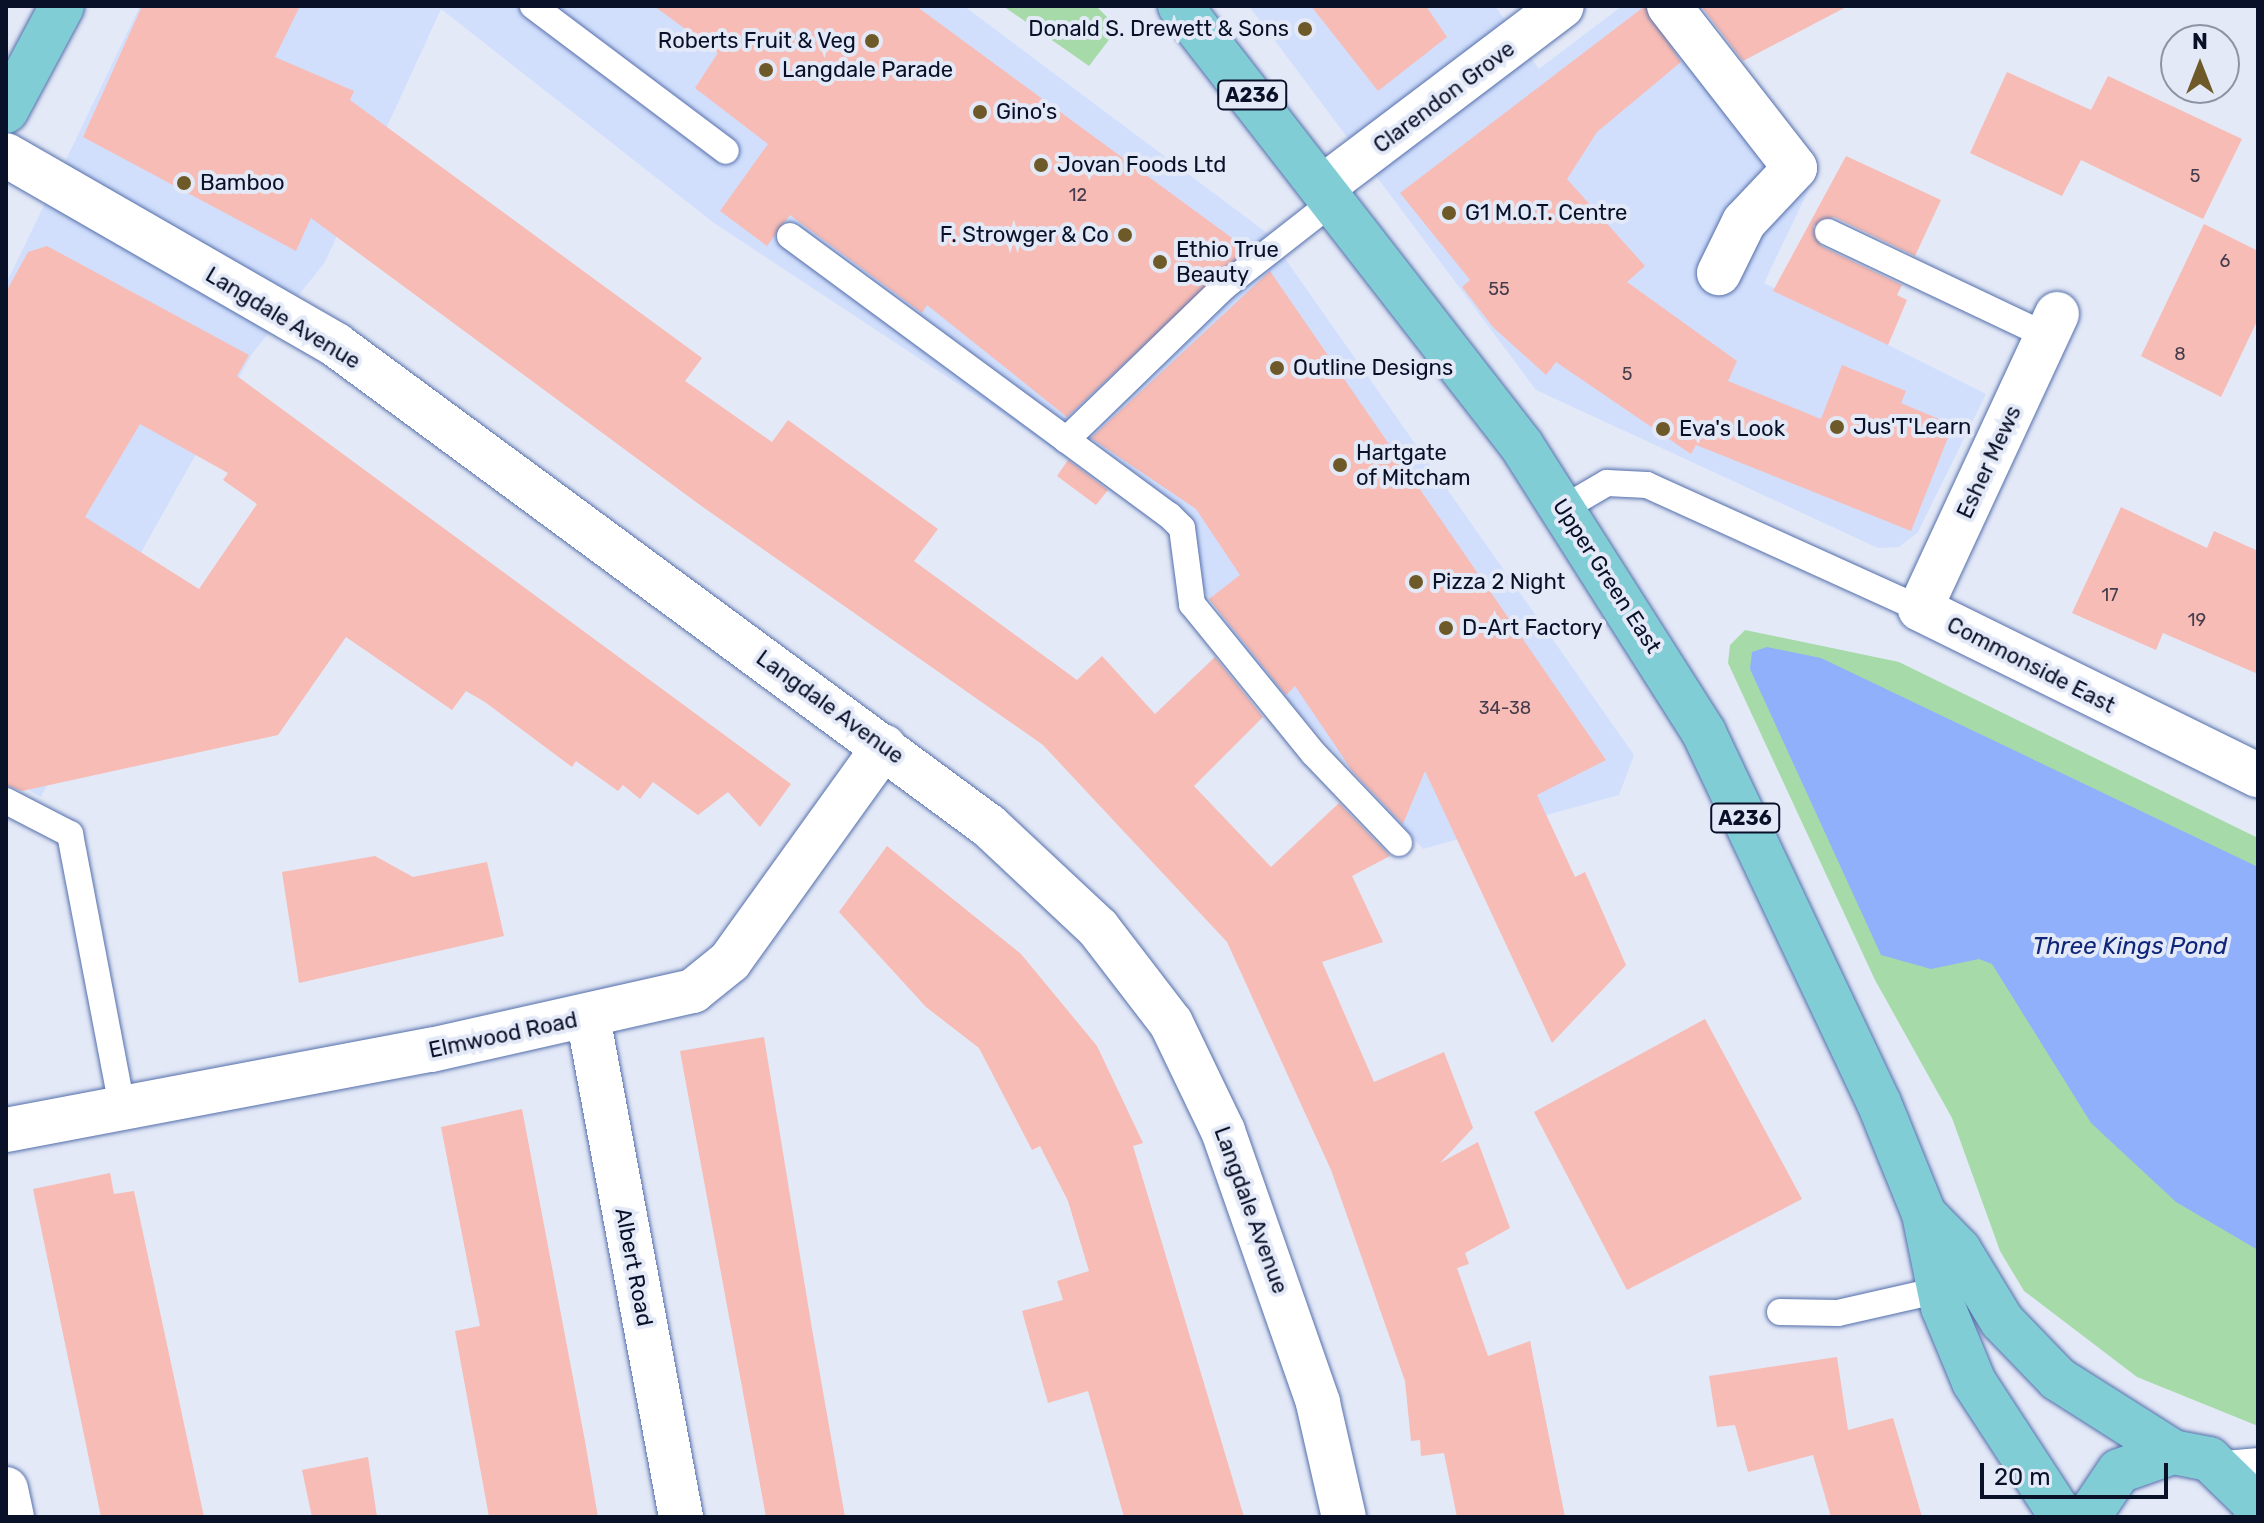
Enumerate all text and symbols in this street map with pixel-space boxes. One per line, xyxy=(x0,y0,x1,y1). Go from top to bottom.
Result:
place label: Donald S. Drewett & Sons xyxy=(1028,16,1289,42)
marker: Donald S. Drewett & Sons xyxy=(1296,20,1314,38)
north arrow xyxy=(2160,24,2240,104)
place label: Roberts Fruit & Veg xyxy=(657,28,856,54)
text: N xyxy=(2192,28,2208,55)
marker: Roberts Fruit & Veg xyxy=(863,32,881,50)
street label: Clarendon Grove xyxy=(1368,35,1520,159)
place label: Langdale Parade xyxy=(782,57,953,83)
marker: Langdale Parade xyxy=(757,61,775,79)
road number: A236 xyxy=(1216,79,1288,111)
place label: Gino's xyxy=(996,99,1057,125)
marker: Gino's xyxy=(971,103,989,121)
place label: Jovan Foods Ltd xyxy=(1057,152,1226,178)
marker: Jovan Foods Ltd xyxy=(1032,156,1050,174)
house number: 5 xyxy=(2190,165,2200,187)
place label: Bamboo xyxy=(200,170,285,196)
marker: Bamboo xyxy=(175,174,193,192)
house number: 12 xyxy=(1069,184,1087,206)
place label: G1 M.O.T. Centre xyxy=(1465,200,1627,226)
marker: G1 M.O.T. Centre xyxy=(1440,204,1458,222)
place label: F. Strowger & Co xyxy=(939,222,1109,248)
marker: F. Strowger & Co xyxy=(1116,226,1134,244)
place label: Ethio True Beauty xyxy=(1176,236,1279,288)
house number: 6 xyxy=(2220,250,2230,272)
marker: Ethio True Beauty xyxy=(1151,253,1169,271)
street label: Langdale Avenue xyxy=(201,261,365,375)
house number: 55 xyxy=(1488,278,1510,300)
house number: 8 xyxy=(2174,343,2186,365)
place label: Outline Designs xyxy=(1293,355,1453,381)
marker: Outline Designs xyxy=(1268,359,1286,377)
house number: 5 xyxy=(1622,363,1632,385)
street label: Esher Mews xyxy=(1951,401,2027,523)
place label: Jus'T'Learn xyxy=(1853,414,1971,440)
place label: Eva's Look xyxy=(1679,416,1785,442)
marker: Jus'T'Learn xyxy=(1828,418,1846,436)
marker: Eva's Look xyxy=(1654,420,1672,438)
place label: Hartgate of Mitcham xyxy=(1356,439,1471,490)
marker: Hartgate of Mitcham xyxy=(1331,456,1349,474)
street label: Upper Green East xyxy=(1547,494,1667,658)
place label: Pizza 2 Night xyxy=(1432,569,1565,595)
marker: Pizza 2 Night xyxy=(1407,573,1425,591)
house number: 17 xyxy=(2102,584,2118,606)
house number: 19 xyxy=(2188,609,2206,631)
street label: Commonside East xyxy=(1943,611,2119,719)
place label: D-Art Factory xyxy=(1462,615,1603,641)
marker: D-Art Factory xyxy=(1437,619,1455,637)
street label: Langdale Avenue xyxy=(751,644,909,770)
house number: 34-38 xyxy=(1479,697,1531,719)
road number: A236 xyxy=(1709,802,1781,834)
water label: Three Kings Pond xyxy=(2033,933,2227,961)
street label: Elmwood Road xyxy=(426,1006,580,1064)
street label: Langdale Avenue xyxy=(1208,1123,1294,1297)
street label: Albert Road xyxy=(610,1206,658,1328)
scale bar xyxy=(1984,1447,2172,1497)
text: 20 m xyxy=(1994,1463,2051,1491)

